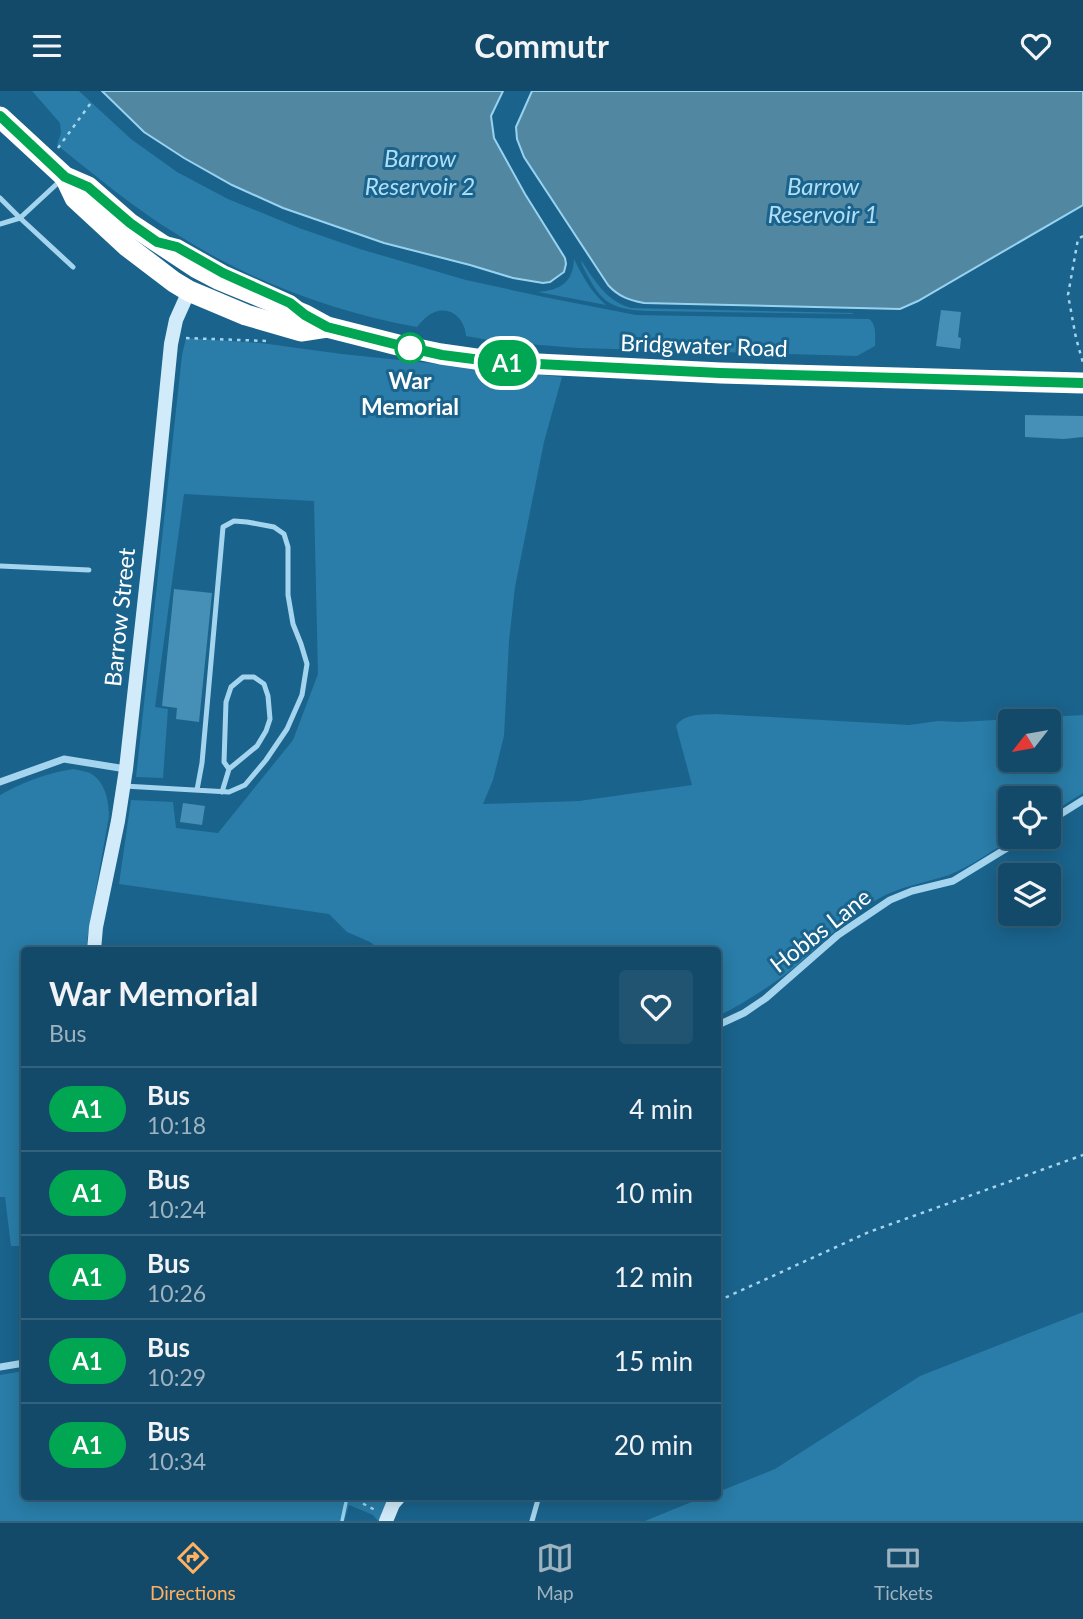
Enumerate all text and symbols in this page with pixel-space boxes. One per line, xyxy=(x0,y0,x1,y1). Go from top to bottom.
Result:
text: Commutr xyxy=(474,26,609,65)
icon: menu xyxy=(28,27,66,65)
icon: heart xyxy=(1017,27,1055,65)
water label: Barrow Reservoir 2 xyxy=(365,143,475,200)
water label: Barrow Reservoir 1 xyxy=(768,171,878,228)
street label: Bridgwater Road xyxy=(620,328,788,362)
marker: War Memorial xyxy=(395,333,425,363)
line badge: A1 xyxy=(476,340,538,386)
text: A1 xyxy=(492,348,522,377)
place label: War Memorial xyxy=(361,366,459,420)
street label: Barrow Street xyxy=(98,546,140,688)
north arrow xyxy=(998,709,1060,772)
map controls xyxy=(998,709,1061,926)
button: locate xyxy=(998,786,1061,849)
button: layers xyxy=(998,863,1061,926)
street label: Hobbs Lane xyxy=(764,882,876,978)
button: heart xyxy=(619,970,693,1044)
text: War Memorial xyxy=(49,973,259,1013)
text: Bus xyxy=(49,1019,86,1047)
text: Bus xyxy=(147,1079,190,1111)
text: 4 min xyxy=(629,1093,693,1125)
text: A1 xyxy=(72,1094,103,1123)
text: 10:18 xyxy=(147,1111,206,1139)
text: Bus xyxy=(147,1163,190,1195)
text: 10 min xyxy=(614,1177,693,1209)
text: A1 xyxy=(72,1178,103,1207)
text: 10:24 xyxy=(147,1195,206,1223)
text: Bus xyxy=(147,1247,190,1279)
text: 12 min xyxy=(614,1261,693,1293)
text: A1 xyxy=(72,1262,103,1291)
text: 10:26 xyxy=(147,1279,206,1307)
text: Bus xyxy=(147,1331,190,1363)
text: 15 min xyxy=(614,1345,693,1377)
text: A1 xyxy=(72,1346,103,1375)
text: 10:29 xyxy=(147,1363,206,1391)
text: Bus xyxy=(147,1415,190,1447)
text: 20 min xyxy=(614,1429,693,1461)
text: A1 xyxy=(72,1430,103,1459)
text: 10:34 xyxy=(147,1447,206,1475)
tab: Directions xyxy=(150,1539,236,1604)
tab: Map xyxy=(536,1539,574,1604)
tab: Tickets xyxy=(874,1539,933,1604)

